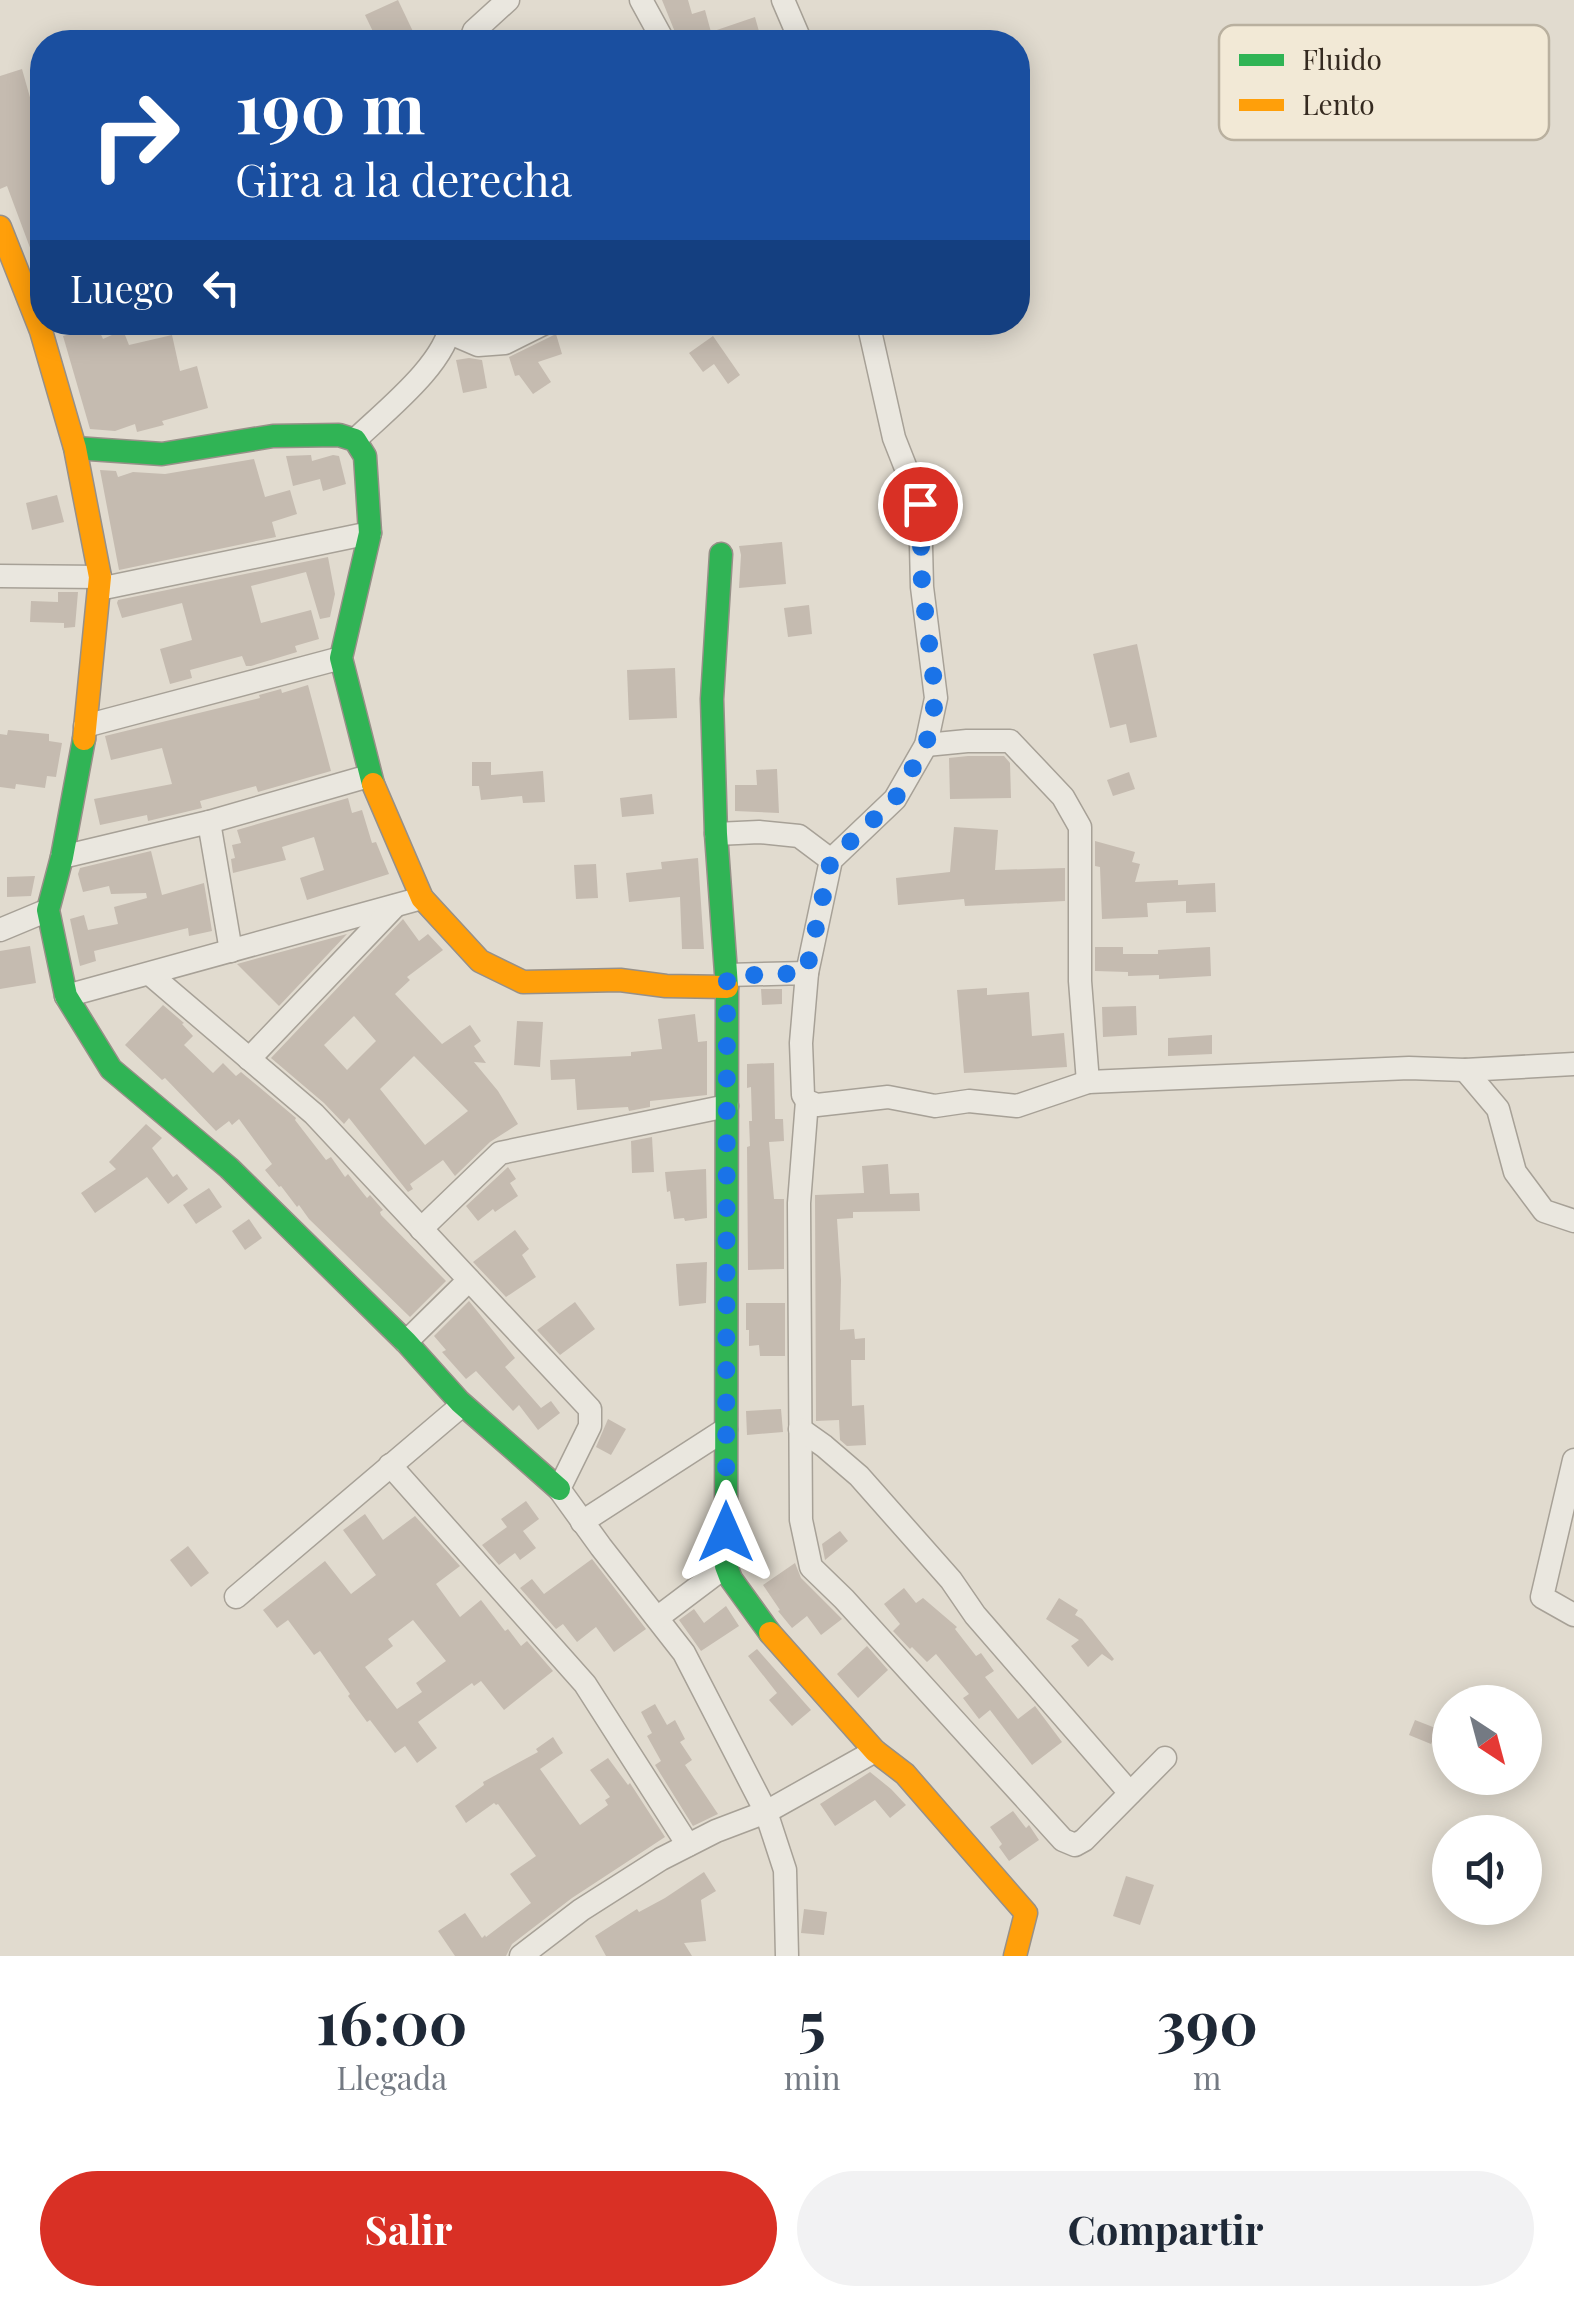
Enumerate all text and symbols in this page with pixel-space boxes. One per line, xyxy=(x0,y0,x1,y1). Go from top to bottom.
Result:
legend xyxy=(1219,25,1549,140)
text: Fluido xyxy=(1302,40,1382,77)
text: 190 m xyxy=(235,58,425,152)
icon: right xyxy=(70,70,200,200)
text: Lento xyxy=(1302,85,1375,122)
text: Gira a la derecha xyxy=(235,148,572,208)
icon: left xyxy=(194,260,249,315)
text: Luego xyxy=(70,262,174,313)
pin xyxy=(878,462,963,547)
icon: arrive xyxy=(893,477,948,532)
position arrow xyxy=(674,1480,778,1584)
north arrow xyxy=(1432,1685,1542,1795)
map controls xyxy=(1432,1685,1542,1925)
button: sound xyxy=(1432,1815,1542,1925)
text: 16:00 xyxy=(316,1980,468,2060)
text: 5 xyxy=(798,1980,826,2060)
text: 390 xyxy=(1157,1980,1258,2060)
text: Llegada xyxy=(336,2055,447,2098)
text: min xyxy=(784,2055,841,2098)
text: m xyxy=(1193,2055,1221,2098)
button: Salir xyxy=(40,2171,777,2286)
button: Compartir xyxy=(797,2171,1534,2286)

